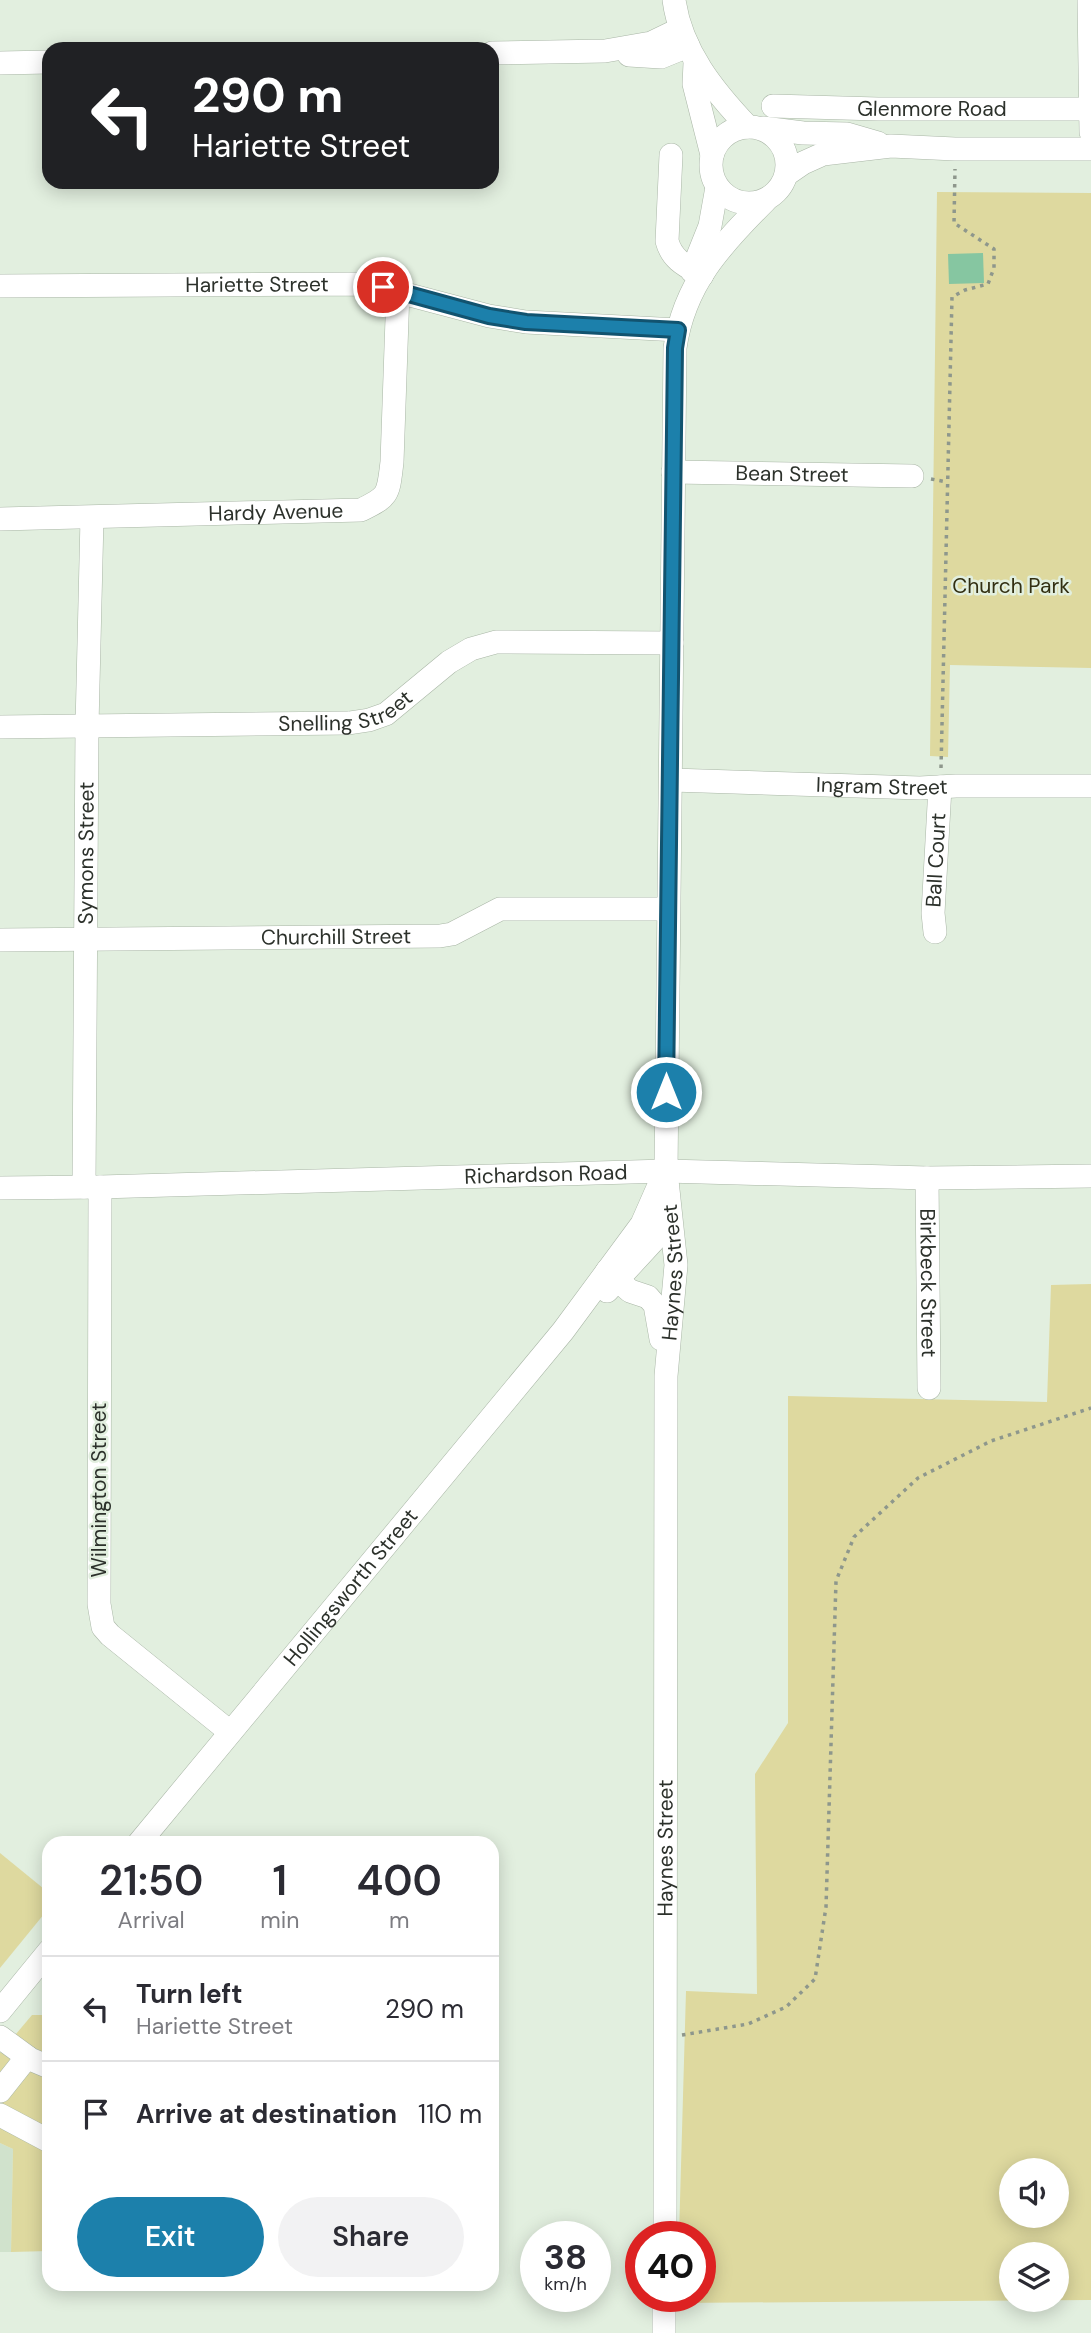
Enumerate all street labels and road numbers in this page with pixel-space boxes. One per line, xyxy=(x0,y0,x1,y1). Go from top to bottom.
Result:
street label: Glenmore Road xyxy=(857,94,1007,123)
street label: Hariette Street xyxy=(185,270,329,299)
street label: Bean Street xyxy=(735,459,849,489)
street label: Hardy Avenue xyxy=(208,496,344,528)
street label: Snelling Street xyxy=(278,684,418,738)
street label: Ingram Street xyxy=(816,771,948,802)
street label: Symons Street xyxy=(72,782,101,924)
street label: Ball Court xyxy=(919,812,953,908)
street label: Churchill Street xyxy=(261,922,411,952)
street label: Richardson Road xyxy=(464,1158,628,1191)
street label: Haynes Street xyxy=(655,1203,690,1342)
street label: Birkbeck Street xyxy=(913,1208,943,1358)
street label: Wilmington Street xyxy=(85,1402,113,1578)
street label: Hollingsworth Street xyxy=(277,1503,424,1672)
street label: Haynes Street xyxy=(651,1780,680,1916)

